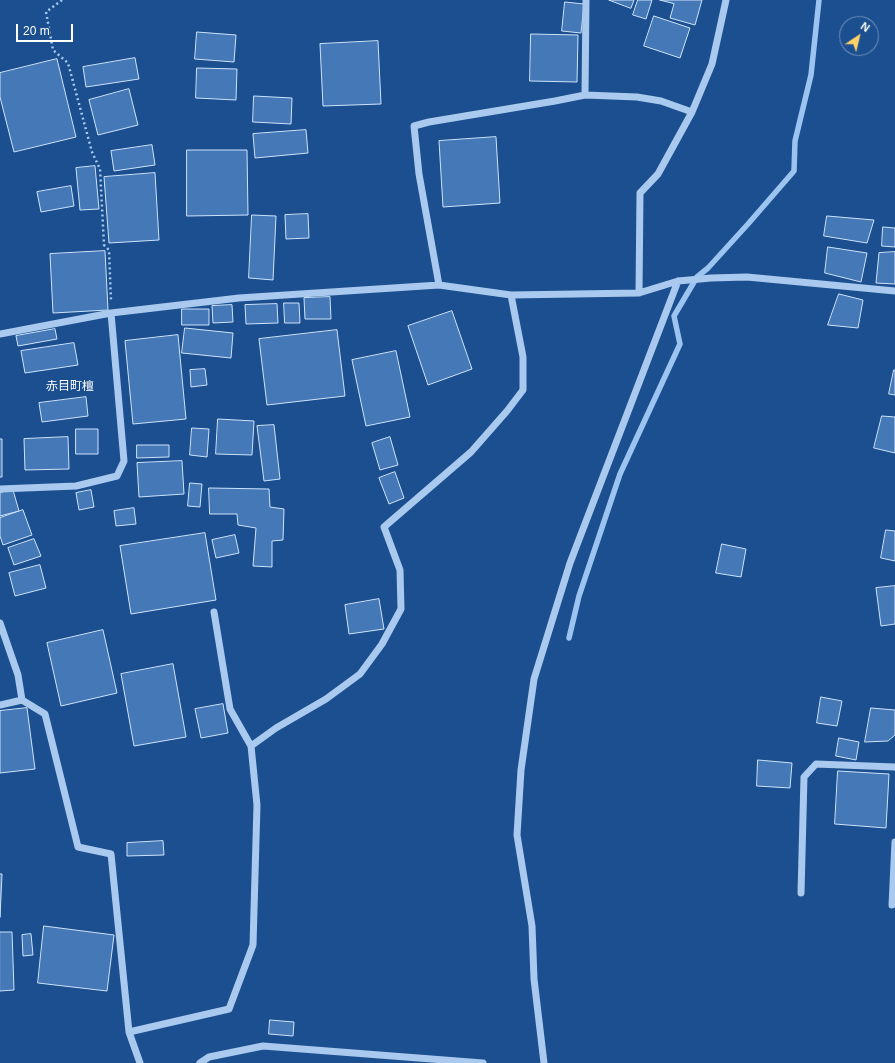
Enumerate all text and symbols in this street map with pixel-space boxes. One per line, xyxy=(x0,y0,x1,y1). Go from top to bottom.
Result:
scale bar xyxy=(18,16,75,42)
north arrow xyxy=(839,16,879,56)
text: N xyxy=(859,20,872,34)
text: 20 m xyxy=(23,24,50,38)
district label: 赤目町檀 xyxy=(46,380,94,394)

